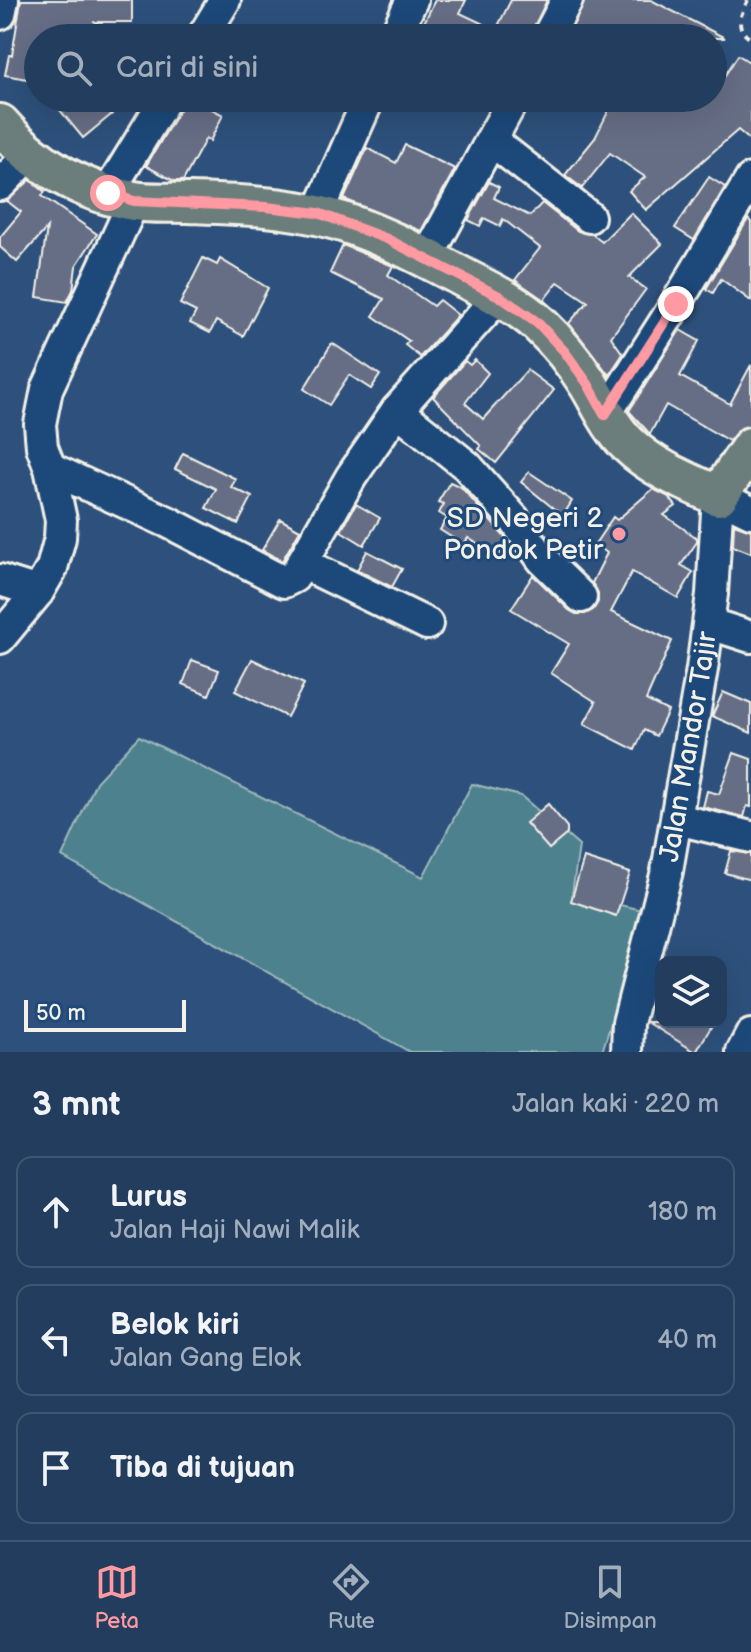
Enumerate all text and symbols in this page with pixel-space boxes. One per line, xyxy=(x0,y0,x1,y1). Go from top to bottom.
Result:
search box xyxy=(24,24,727,112)
icon: search xyxy=(52,46,96,90)
text: Cari di sini xyxy=(116,50,258,86)
route start xyxy=(90,175,126,211)
route end xyxy=(658,286,694,322)
place label: SD Negeri 2 Pondok Petir xyxy=(443,502,604,567)
marker: SD Negeri 2 Pondok Petir xyxy=(610,525,628,543)
street label: Jalan Mandor Tajir xyxy=(652,629,723,864)
map controls xyxy=(655,956,727,1028)
button: layers xyxy=(655,956,727,1028)
scale bar xyxy=(24,996,186,1032)
text: 50 m xyxy=(36,1000,86,1027)
text: 3 mnt xyxy=(32,1084,120,1125)
text: Jalan kaki · 220 m xyxy=(512,1089,719,1120)
text: Lurus xyxy=(110,1179,187,1215)
icon: ahead xyxy=(34,1190,78,1234)
text: 180 m xyxy=(648,1197,717,1228)
text: Jalan Haji Nawi Malik xyxy=(110,1215,359,1246)
text: Belok kiri xyxy=(110,1307,239,1343)
icon: left xyxy=(34,1318,78,1362)
text: 40 m xyxy=(657,1325,717,1356)
text: Jalan Gang Elok xyxy=(110,1343,301,1374)
icon: arrive xyxy=(34,1446,78,1490)
text: Tiba di tujuan xyxy=(110,1450,295,1486)
tab: Peta xyxy=(94,1560,139,1635)
tab: Rute xyxy=(328,1560,375,1635)
tab: Disimpan xyxy=(564,1560,657,1635)

